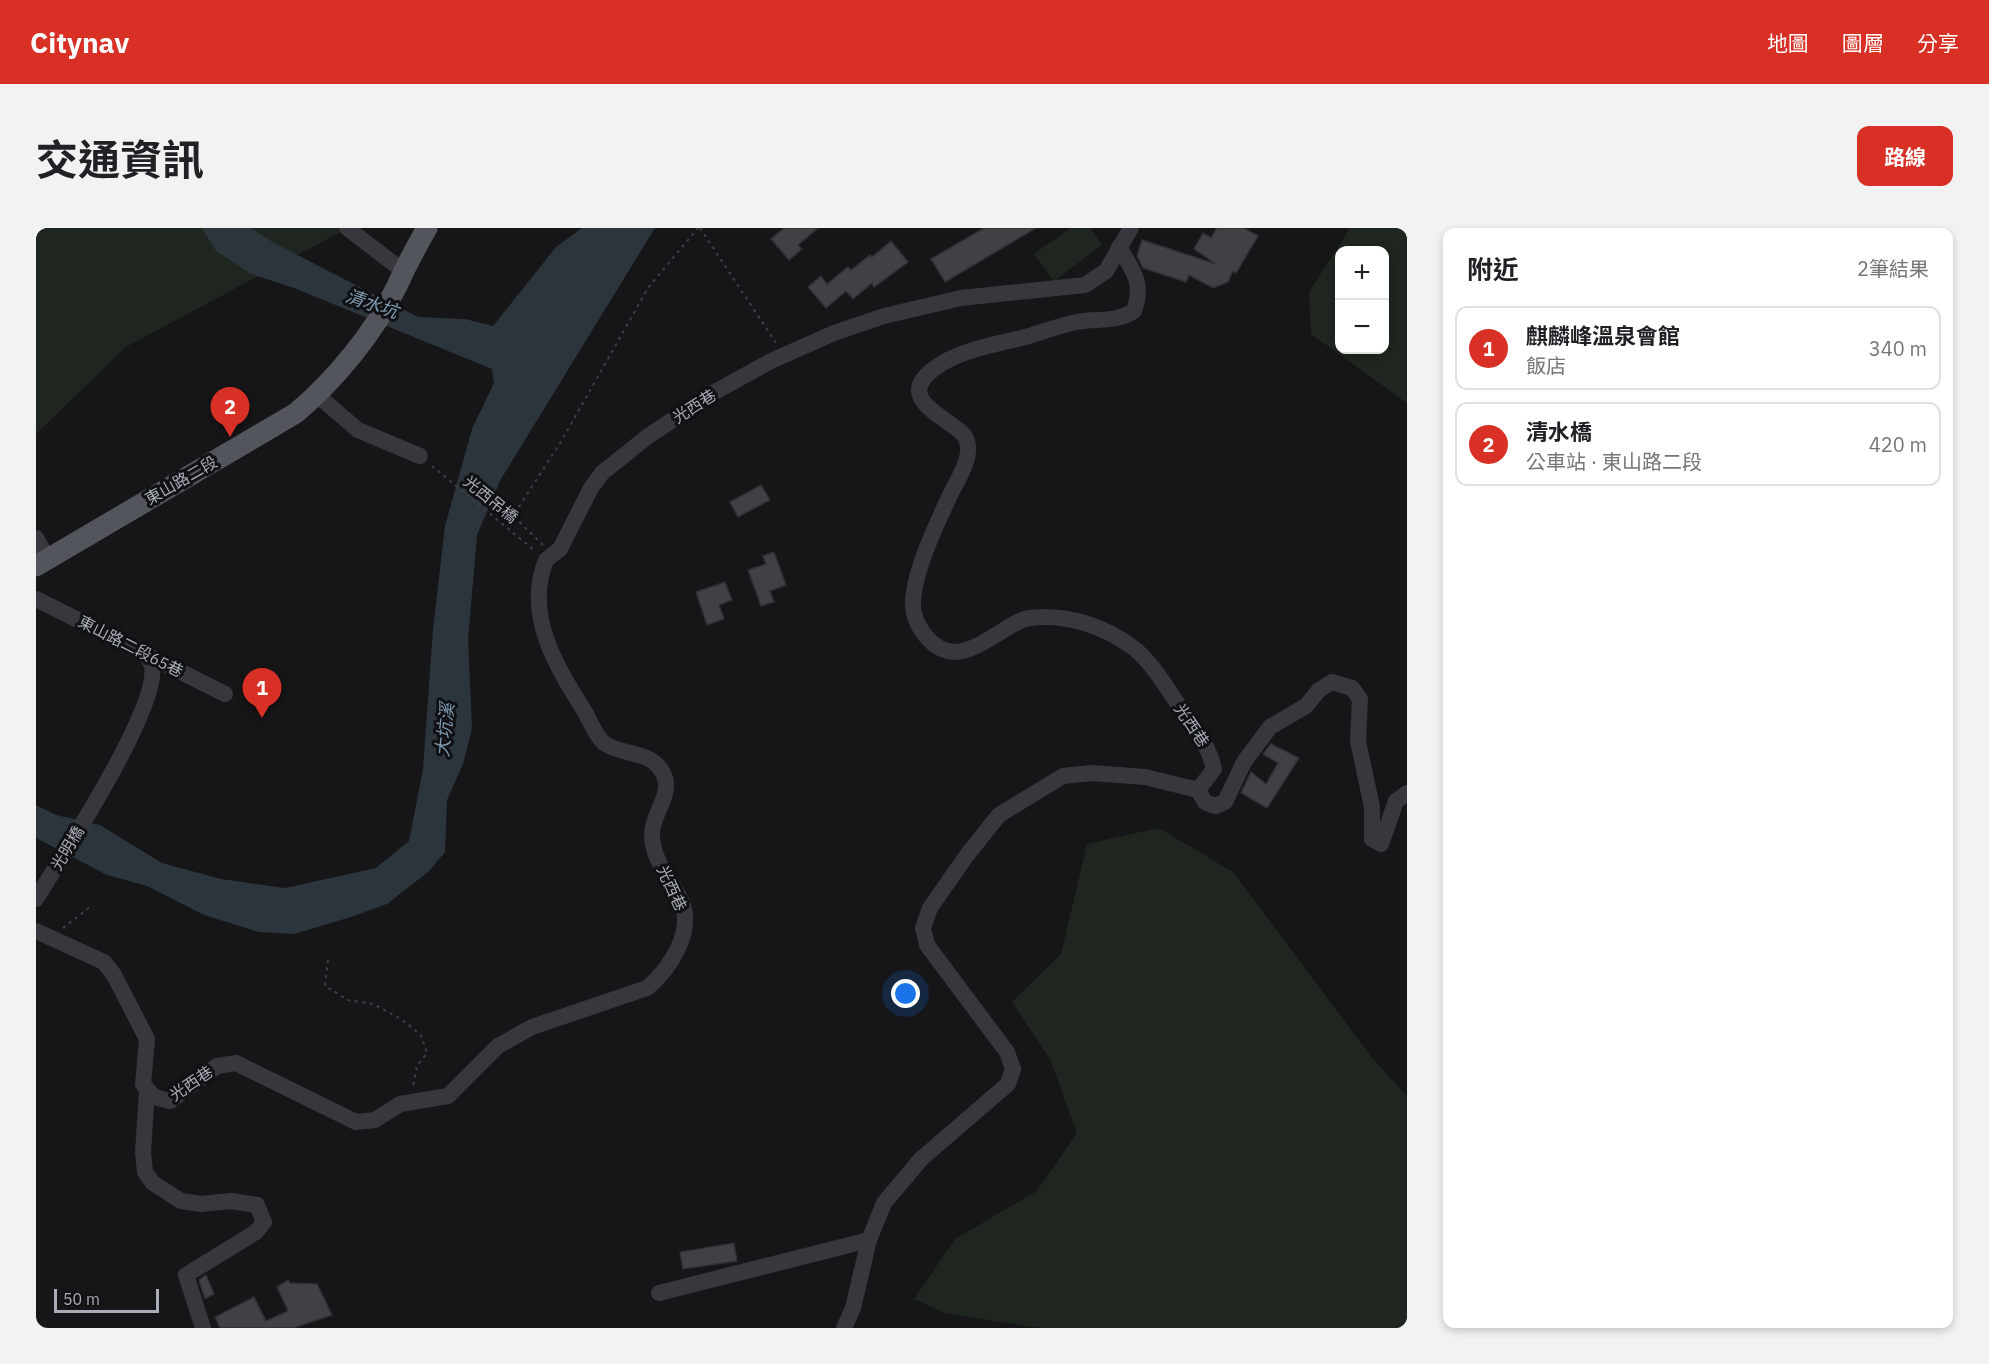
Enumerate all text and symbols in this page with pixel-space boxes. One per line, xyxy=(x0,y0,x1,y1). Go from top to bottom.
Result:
text: Citynav xyxy=(30,24,129,61)
text: 地圖 xyxy=(1767,29,1809,57)
text: 圖層 xyxy=(1842,29,1884,57)
text: 分享 xyxy=(1917,29,1959,57)
button: 路線 xyxy=(1857,126,1953,186)
text: 交通資訊 xyxy=(36,132,204,187)
map controls xyxy=(1335,246,1389,354)
button: + xyxy=(1335,246,1389,300)
text: 附近 xyxy=(1467,252,1519,286)
text: 2筆結果 xyxy=(1857,255,1929,282)
water label: 清水坑 xyxy=(343,284,404,324)
button: − xyxy=(1335,300,1389,354)
text: 麒麟峰溫泉會館 xyxy=(1526,321,1680,350)
text: 1 xyxy=(1483,335,1495,362)
text: 340 m xyxy=(1869,335,1927,362)
text: 飯店 xyxy=(1526,352,1566,379)
street label: 光西巷 xyxy=(668,385,720,427)
pin: 2 xyxy=(210,388,250,437)
text: 清水橋 xyxy=(1526,417,1592,446)
text: 2 xyxy=(1483,431,1495,458)
text: 420 m xyxy=(1869,431,1927,458)
text: 公車站 · 東山路二段 xyxy=(1526,448,1702,475)
street label: 東山路二段 xyxy=(141,451,221,509)
street label: 光西吊橋 xyxy=(460,471,522,527)
street label: 東山路二段65巷 xyxy=(75,611,187,681)
pin: 1 xyxy=(242,668,282,718)
water label: 大坑溪 xyxy=(430,699,459,758)
street label: 光西巷 xyxy=(1170,700,1214,750)
street label: 光明橋 xyxy=(46,822,88,874)
street label: 光西巷 xyxy=(653,862,691,914)
your location xyxy=(891,979,920,1008)
street label: 光西巷 xyxy=(166,1061,216,1105)
scale bar xyxy=(54,1286,159,1314)
text: 50 m xyxy=(63,1289,100,1309)

